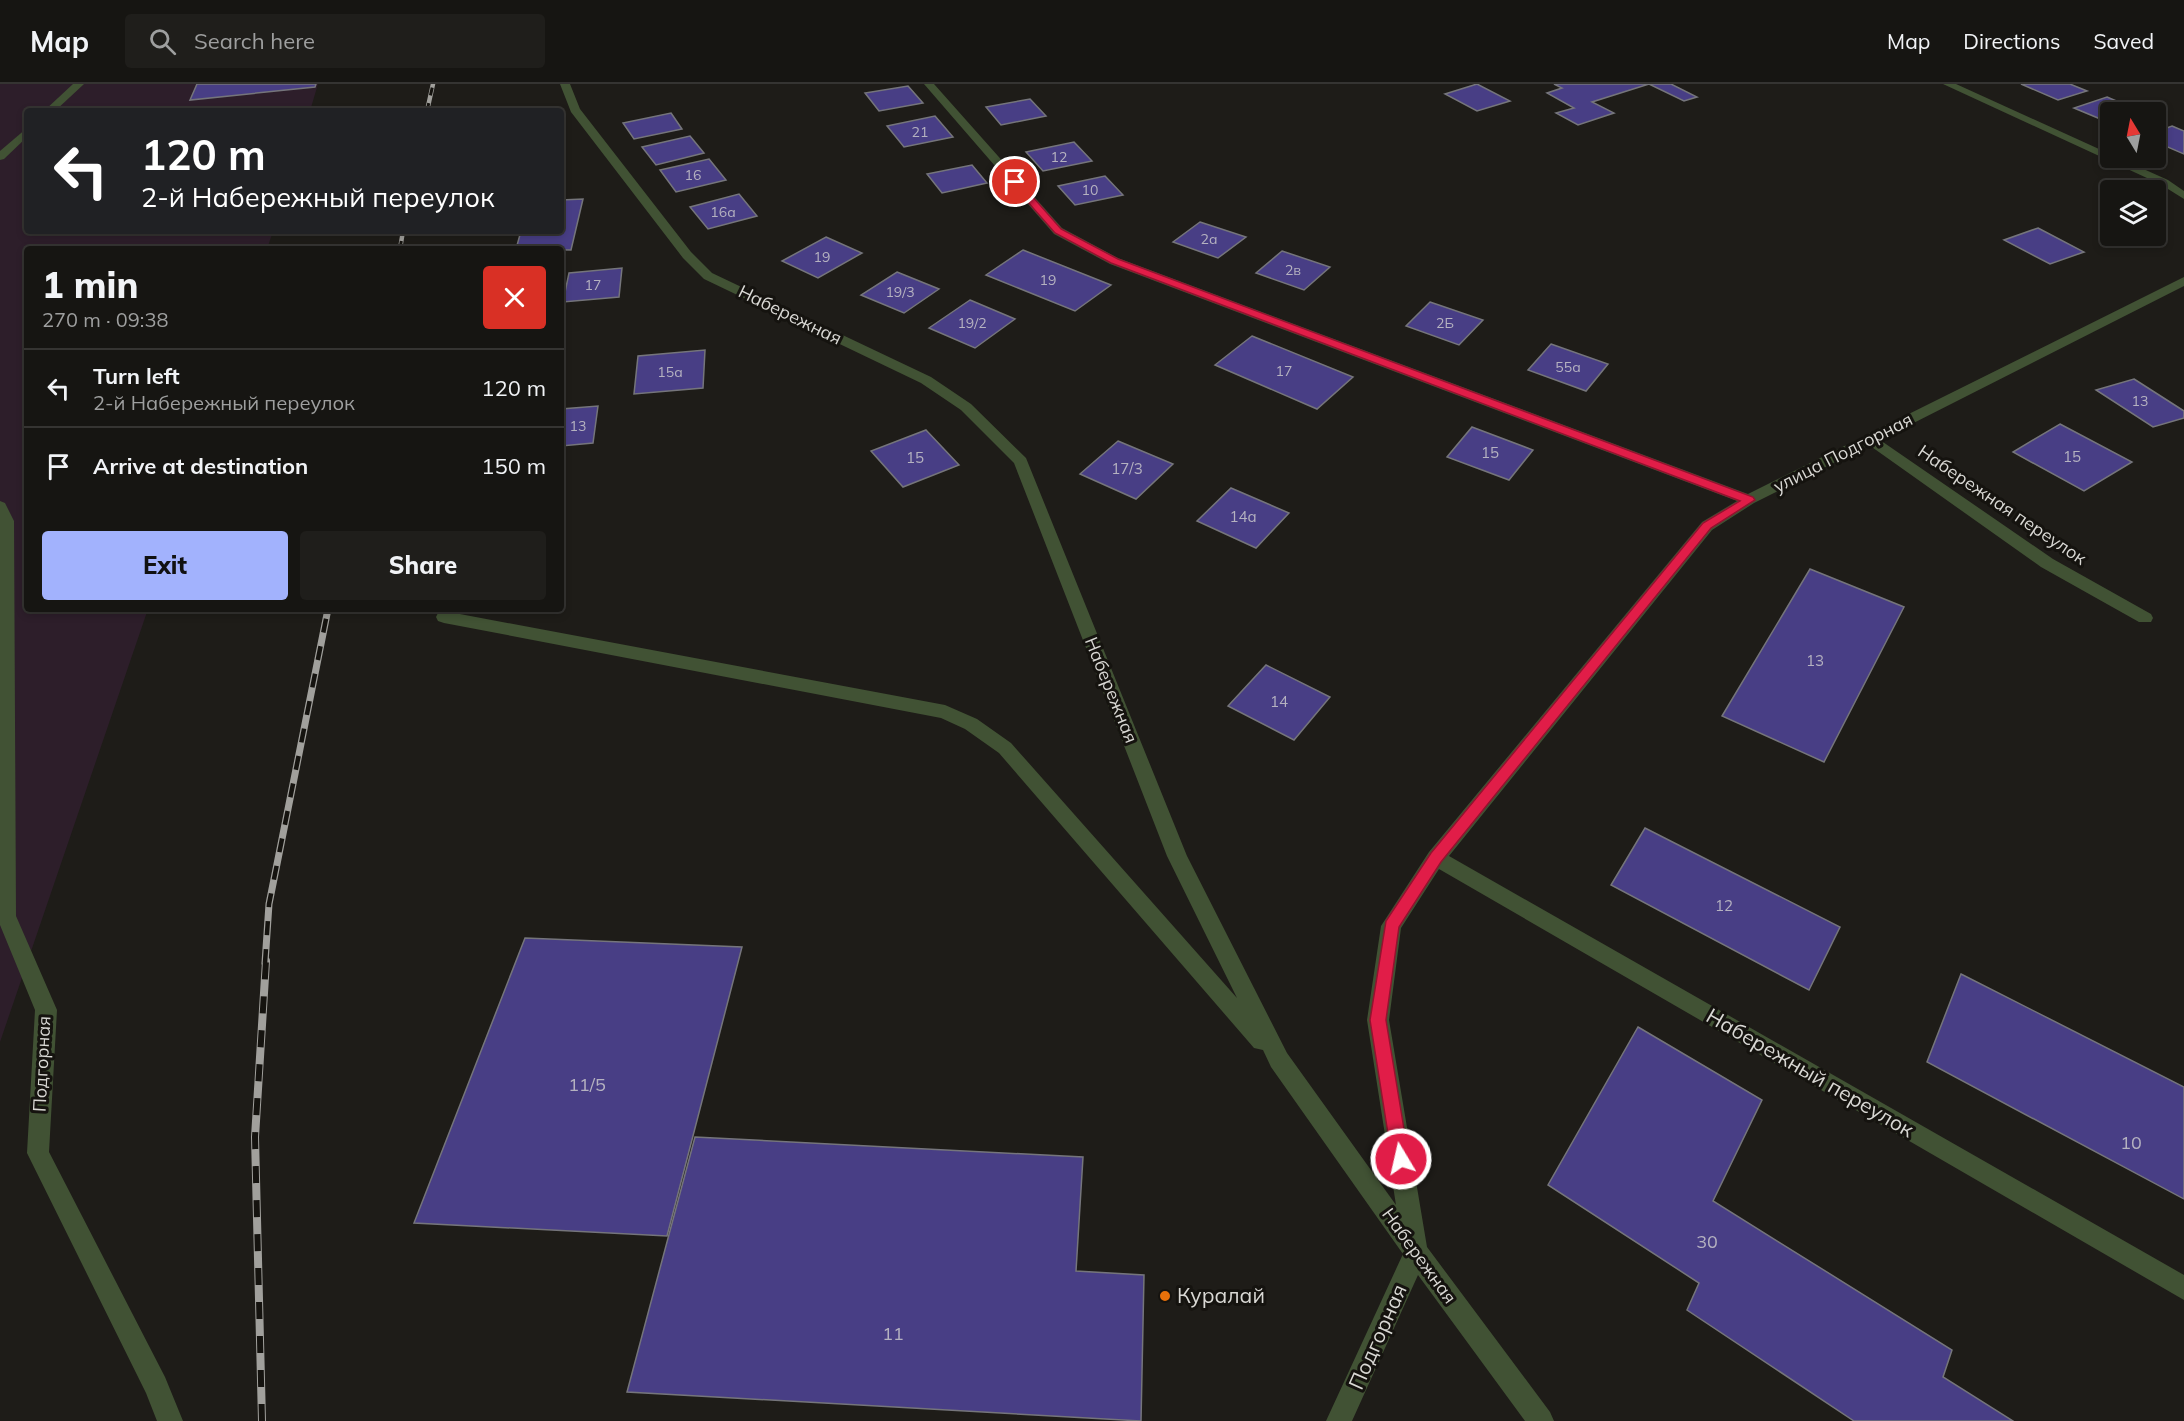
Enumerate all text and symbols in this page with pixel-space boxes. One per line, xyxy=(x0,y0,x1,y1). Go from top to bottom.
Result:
search box xyxy=(125,14,545,68)
text: Map xyxy=(30,24,89,59)
icon: search xyxy=(146,25,179,58)
text: Search here xyxy=(194,27,315,55)
text: Map xyxy=(1887,28,1930,54)
text: Directions xyxy=(1963,28,2060,54)
text: Saved xyxy=(2093,28,2154,54)
north arrow xyxy=(2100,102,2166,168)
map controls xyxy=(2100,102,2166,246)
house number: 21 xyxy=(912,123,928,141)
text: 120 m xyxy=(141,128,266,181)
icon: left xyxy=(42,132,120,210)
house number: 12 xyxy=(1051,148,1067,166)
pin xyxy=(989,156,1040,207)
icon: arrive xyxy=(998,165,1031,198)
house number: 16 xyxy=(685,166,701,184)
text: 2-й Набережный переулок xyxy=(141,180,494,214)
button: layers xyxy=(2100,180,2166,246)
house number: 10 xyxy=(1082,181,1098,199)
house number: 16а xyxy=(710,203,736,221)
house number: 2а xyxy=(1201,230,1217,248)
house number: 19 xyxy=(814,248,830,266)
house number: 2в xyxy=(1285,261,1301,279)
text: 1 min xyxy=(42,262,138,307)
button: close xyxy=(483,266,546,329)
house number: 19 xyxy=(1040,271,1056,289)
house number: 17 xyxy=(585,276,601,294)
street label: Набережная xyxy=(735,280,846,350)
house number: 19/3 xyxy=(885,283,915,301)
text: 270 m · 09:38 xyxy=(42,307,168,332)
house number: 19/2 xyxy=(957,314,987,332)
house number: 2Б xyxy=(1436,314,1454,332)
house number: 55а xyxy=(1555,358,1581,376)
text: Turn left xyxy=(93,362,180,390)
house number: 17 xyxy=(1276,362,1292,380)
house number: 15а xyxy=(657,363,683,381)
icon: left xyxy=(42,372,75,405)
text: 120 m xyxy=(481,374,546,402)
text: 2-й Набережный переулок xyxy=(93,390,355,415)
house number: 13 xyxy=(2132,392,2148,410)
street label: улица Подгорная xyxy=(1769,407,1916,498)
house number: 13 xyxy=(570,417,586,435)
street label: Набережная переулок xyxy=(1914,440,2091,570)
house number: 15 xyxy=(1481,443,1499,462)
house number: 15 xyxy=(2063,447,2081,466)
house number: 15 xyxy=(906,448,924,467)
icon: arrive xyxy=(42,450,75,483)
text: Arrive at destination xyxy=(93,452,308,480)
text: 150 m xyxy=(481,452,546,480)
house number: 17/3 xyxy=(1111,459,1143,478)
house number: 14а xyxy=(1229,507,1257,526)
button: Exit xyxy=(42,531,288,600)
button: Share xyxy=(300,531,546,600)
street label: Набережная xyxy=(1080,633,1143,746)
house number: 13 xyxy=(1806,651,1824,670)
house number: 14 xyxy=(1270,692,1288,711)
house number: 12 xyxy=(1715,896,1733,915)
street label: Набережный переулок xyxy=(1702,1002,1919,1143)
street label: Подгорная xyxy=(27,1015,56,1113)
house number: 11/5 xyxy=(568,1073,606,1096)
position arrow xyxy=(1369,1127,1433,1191)
house number: 10 xyxy=(2120,1131,2142,1154)
street label: Набережная xyxy=(1377,1204,1462,1308)
house number: 30 xyxy=(1696,1230,1718,1253)
street label: Подгорная xyxy=(1342,1280,1412,1393)
place label: Куралай xyxy=(1177,1282,1265,1308)
marker: Куралай xyxy=(1158,1289,1172,1303)
house number: 11 xyxy=(882,1322,904,1345)

